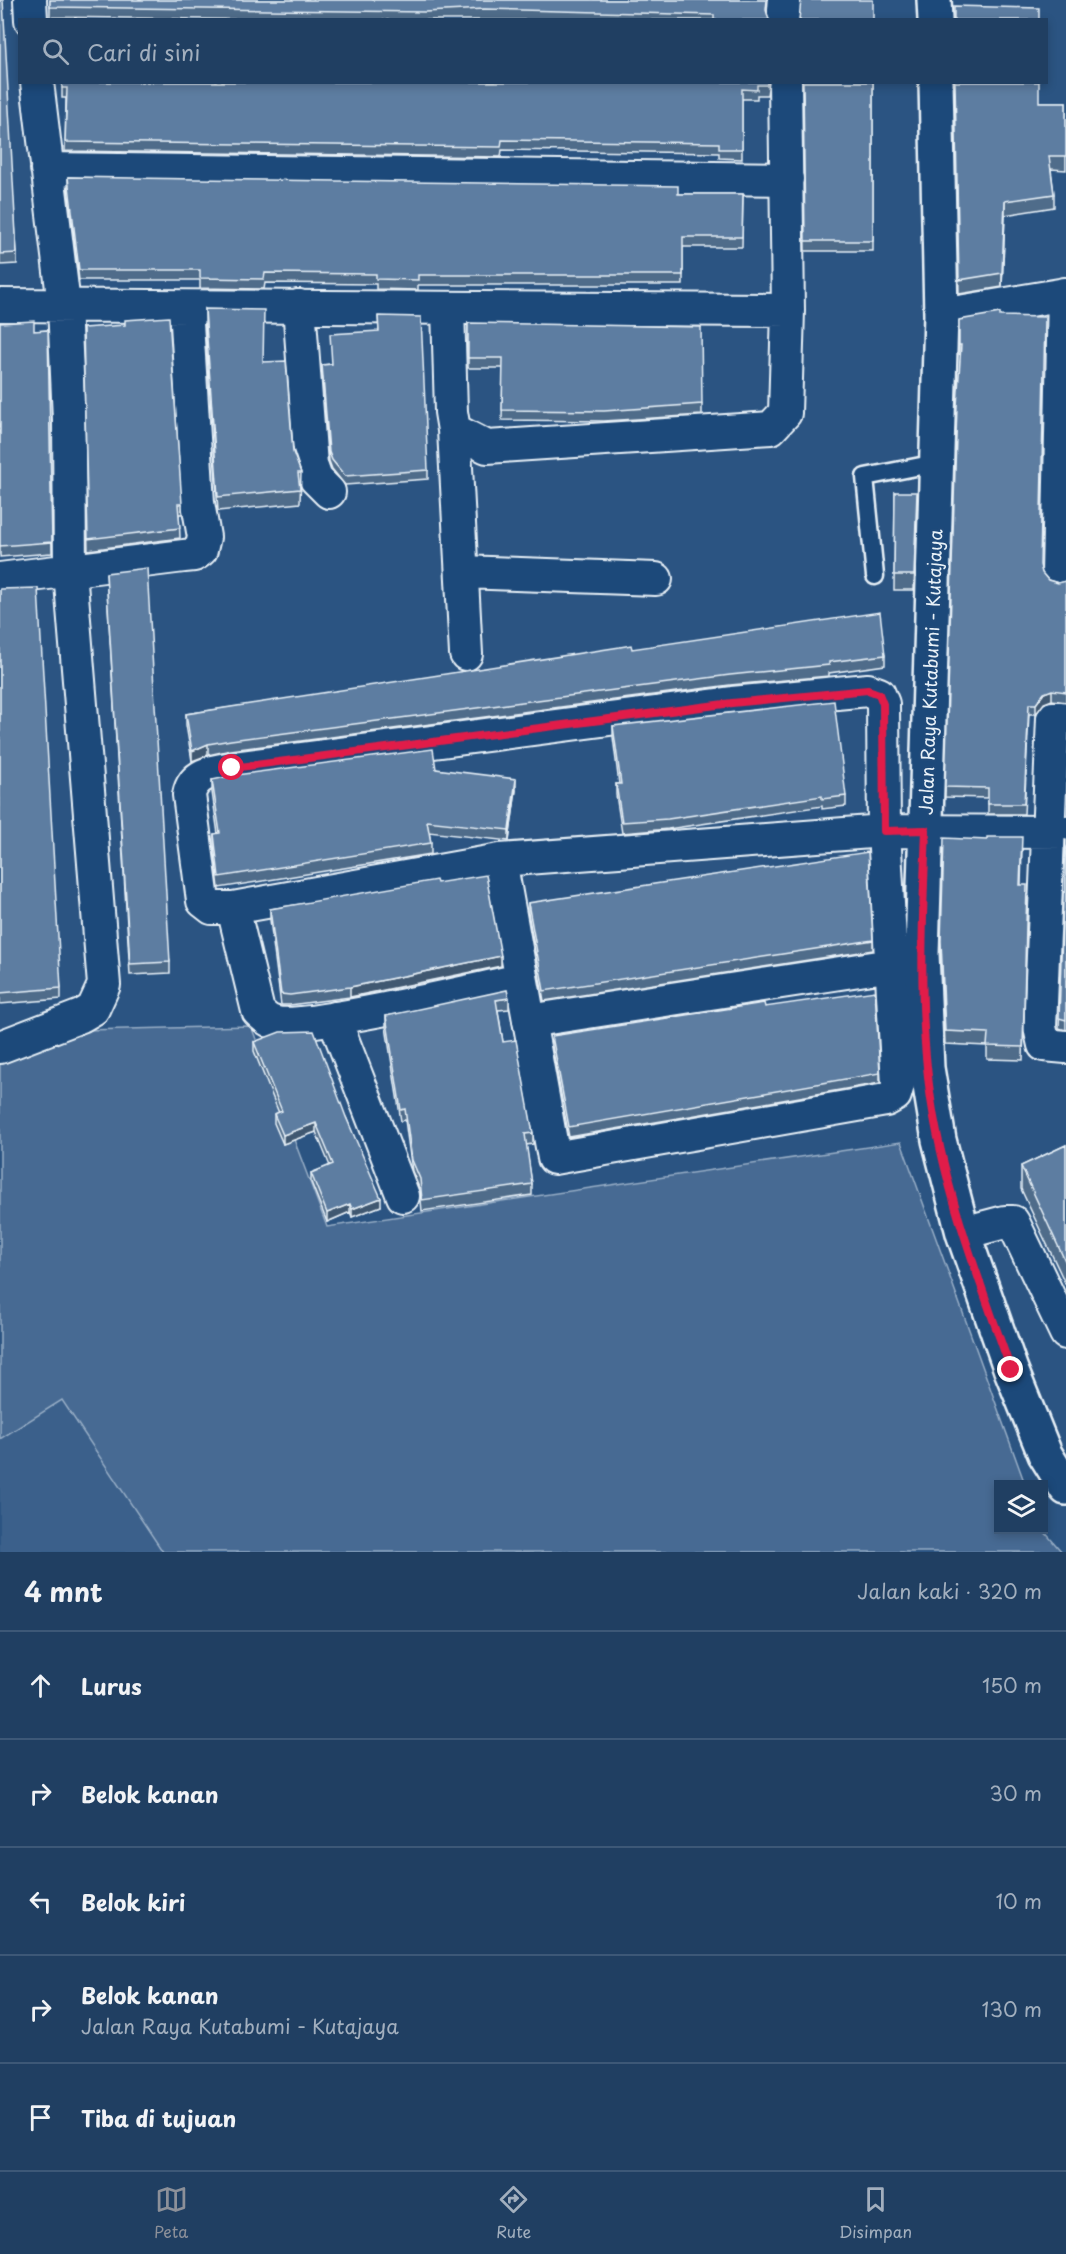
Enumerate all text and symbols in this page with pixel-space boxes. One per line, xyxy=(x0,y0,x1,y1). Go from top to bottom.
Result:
search box xyxy=(18,18,1048,84)
icon: search xyxy=(39,35,72,68)
text: Cari di sini xyxy=(87,35,200,68)
street label: Jalan Raya Kutabumi - Kutajaya xyxy=(912,528,949,815)
route start xyxy=(218,754,244,780)
route end xyxy=(997,1356,1023,1382)
map controls xyxy=(994,1480,1048,1534)
button: layers xyxy=(994,1480,1048,1534)
text: 4 mnt xyxy=(24,1572,103,1611)
text: Jalan kaki · 320 m xyxy=(857,1576,1042,1606)
icon: ahead xyxy=(24,1669,57,1702)
text: Lurus xyxy=(81,1669,142,1702)
text: 150 m xyxy=(982,1670,1042,1700)
icon: right xyxy=(24,1777,57,1810)
text: Belok kanan xyxy=(81,1777,218,1810)
text: 30 m xyxy=(989,1778,1042,1808)
icon: left xyxy=(24,1885,57,1918)
text: Belok kiri xyxy=(81,1885,185,1918)
text: 10 m xyxy=(995,1886,1042,1916)
text: Belok kanan xyxy=(81,1978,218,2011)
icon: right xyxy=(24,1993,57,2026)
text: 130 m xyxy=(982,1994,1042,2024)
text: Jalan Raya Kutabumi - Kutajaya xyxy=(81,2011,399,2041)
icon: arrive xyxy=(24,2101,57,2134)
text: Tiba di tujuan xyxy=(81,2101,236,2134)
tab: Peta xyxy=(154,2183,188,2243)
tab: Rute xyxy=(496,2183,531,2243)
tab: Disimpan xyxy=(839,2183,912,2243)

